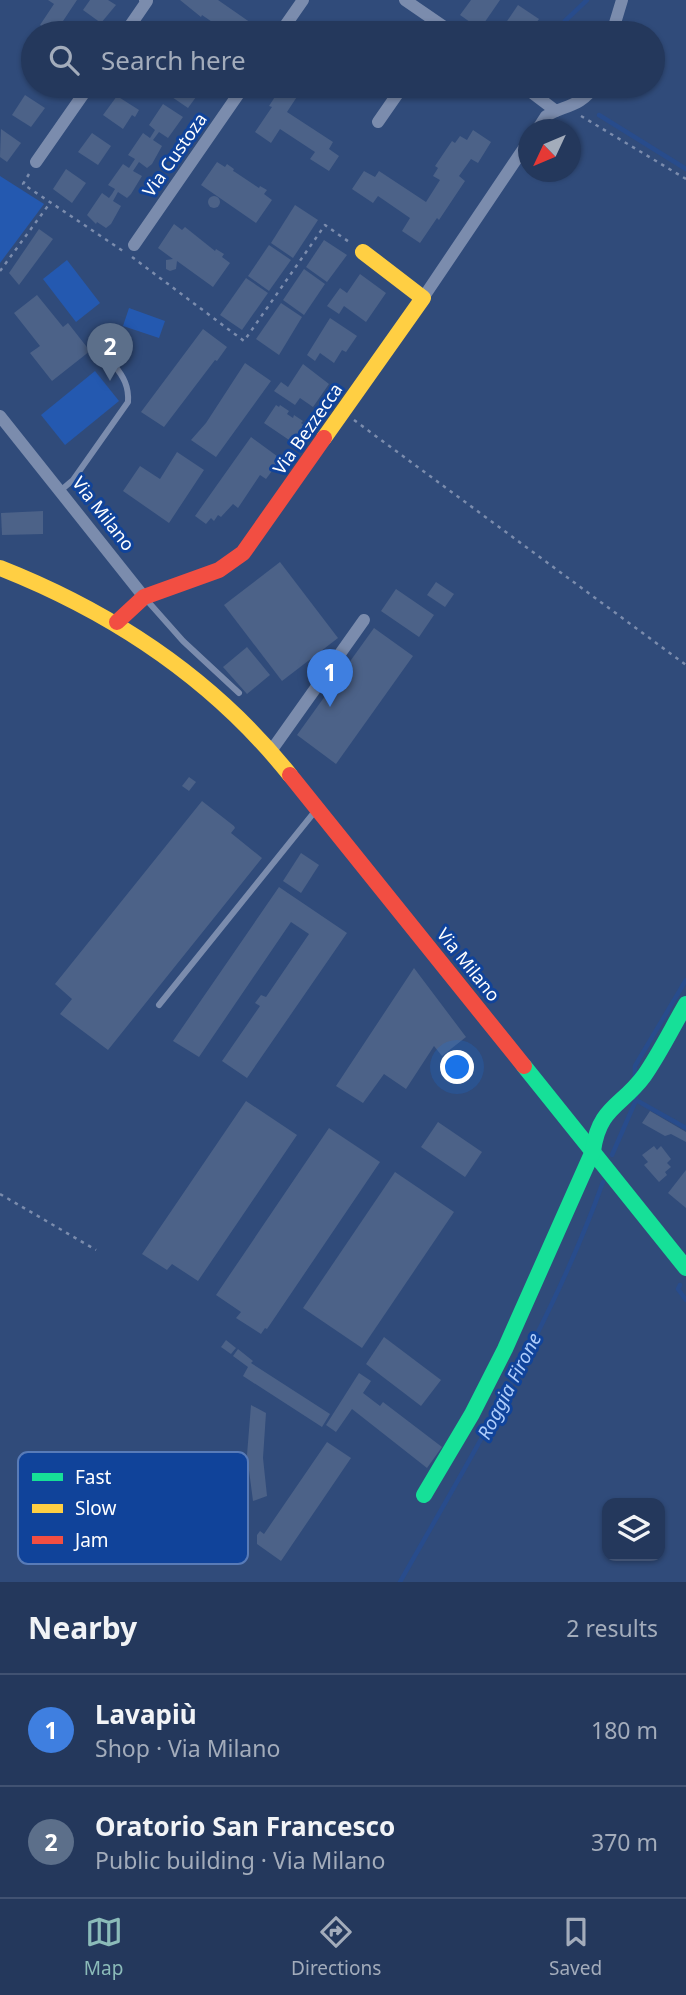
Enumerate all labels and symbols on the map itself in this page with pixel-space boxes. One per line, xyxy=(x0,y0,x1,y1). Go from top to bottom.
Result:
street label: Via Custoza xyxy=(136,108,212,201)
north arrow xyxy=(518,119,581,182)
pin: 2 xyxy=(87,323,133,381)
street label: Via Bezzecca xyxy=(267,378,348,479)
street label: Via Milano xyxy=(67,471,140,555)
pin: 1 xyxy=(307,649,353,707)
street label: Via Milano xyxy=(432,923,506,1006)
your location xyxy=(440,1050,474,1084)
water label: Roggia Firone xyxy=(471,1328,547,1444)
legend xyxy=(18,1452,248,1564)
text: Fast xyxy=(75,1464,112,1490)
text: Slow xyxy=(75,1495,116,1521)
text: Jam xyxy=(73,1527,109,1553)

